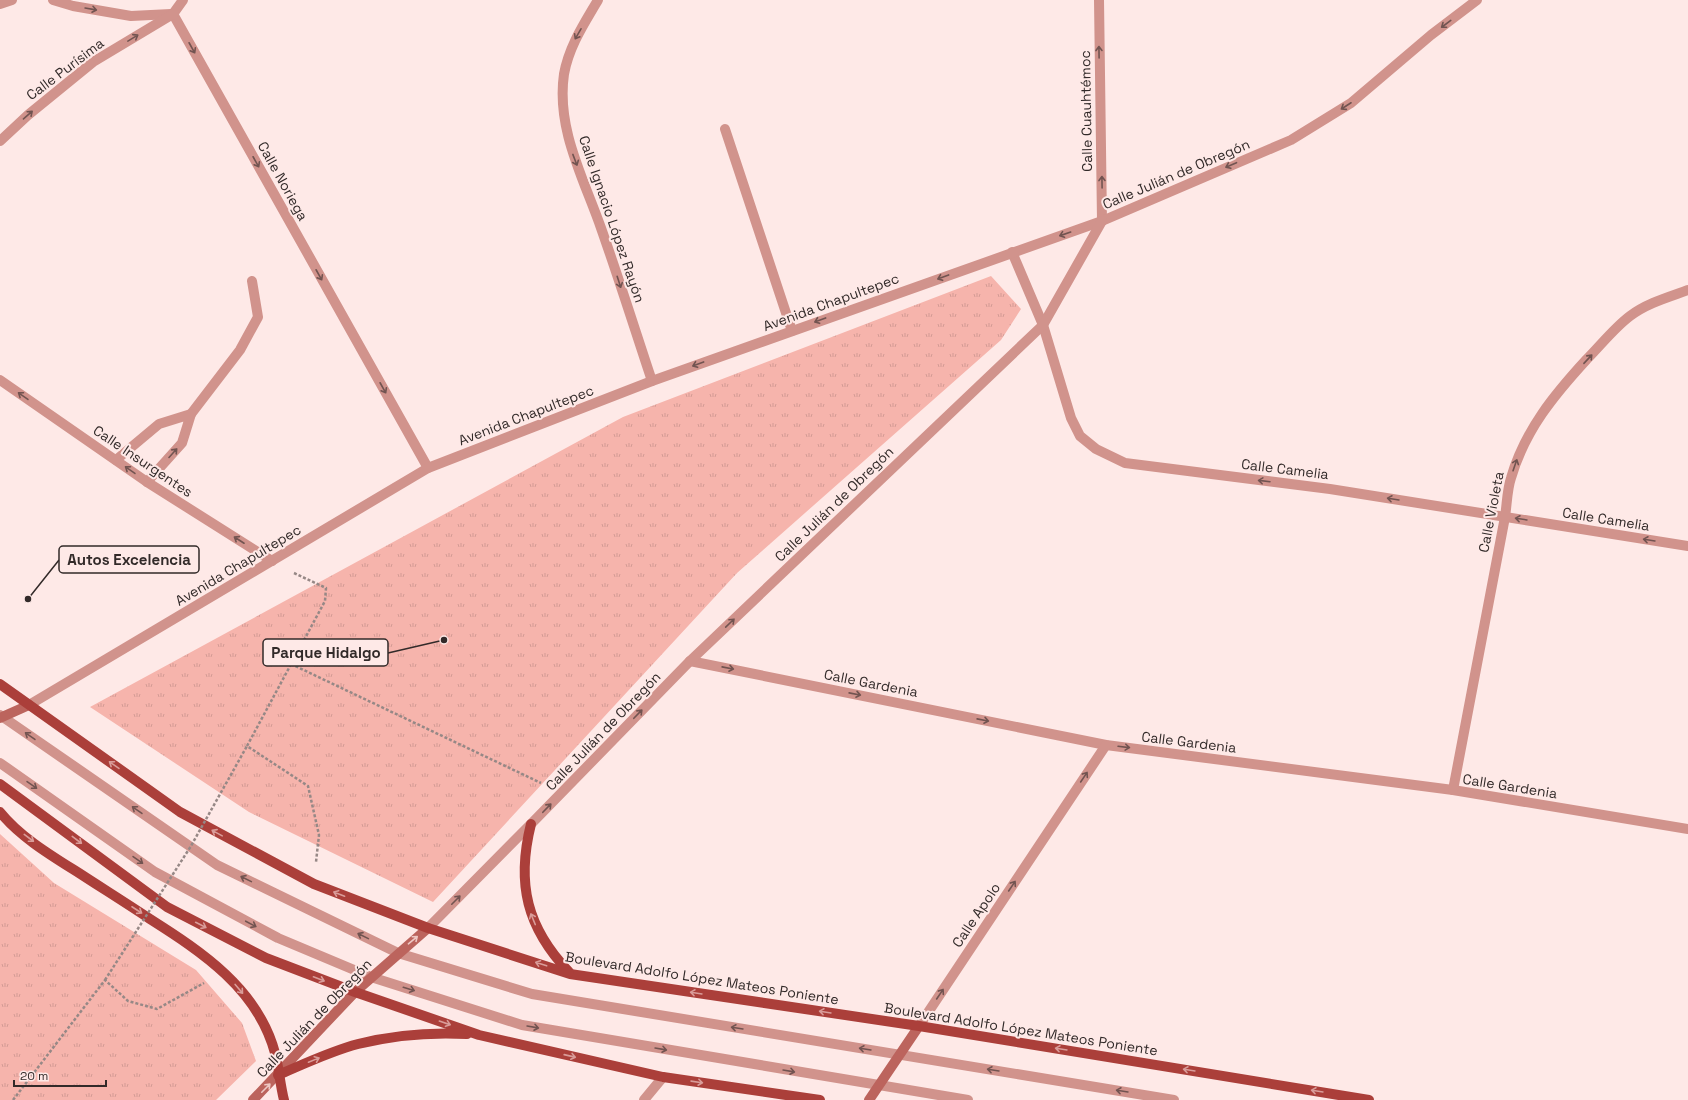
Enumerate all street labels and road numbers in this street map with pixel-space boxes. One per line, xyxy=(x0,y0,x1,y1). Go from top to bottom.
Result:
street label: Calle Purísima xyxy=(23,34,107,104)
street label: Calle Cuauhtémoc xyxy=(1076,50,1096,172)
street label: Calle Ignacio López Rayón xyxy=(575,133,649,305)
street label: Calle Julián de Obregón xyxy=(1100,135,1252,213)
street label: Calle Noriega xyxy=(254,138,312,224)
street label: Avenida Chapultepec xyxy=(760,269,902,335)
street label: Avenida Chapultepec xyxy=(456,381,596,449)
street label: Calle Insurgentes xyxy=(90,421,196,501)
street label: Calle Julián de Obregón xyxy=(771,443,897,565)
street label: Calle Camelia xyxy=(1240,455,1330,483)
street label: Calle Violeta xyxy=(1474,470,1508,554)
street label: Calle Camelia xyxy=(1561,503,1651,535)
street label: Avenida Chapultepec xyxy=(172,520,304,610)
street label: Calle Gardenia xyxy=(822,665,920,701)
street label: Calle Julián de Obregón xyxy=(542,668,664,794)
street label: Calle Gardenia xyxy=(1141,727,1237,757)
street label: Calle Gardenia xyxy=(1461,770,1559,802)
street label: Calle Apolo xyxy=(948,879,1004,951)
street label: Boulevard Adolfo López Mateos Poniente xyxy=(564,947,840,1009)
street label: Calle Julián de Obregón xyxy=(253,955,375,1081)
street label: Boulevard Adolfo López Mateos Poniente xyxy=(883,998,1159,1060)

